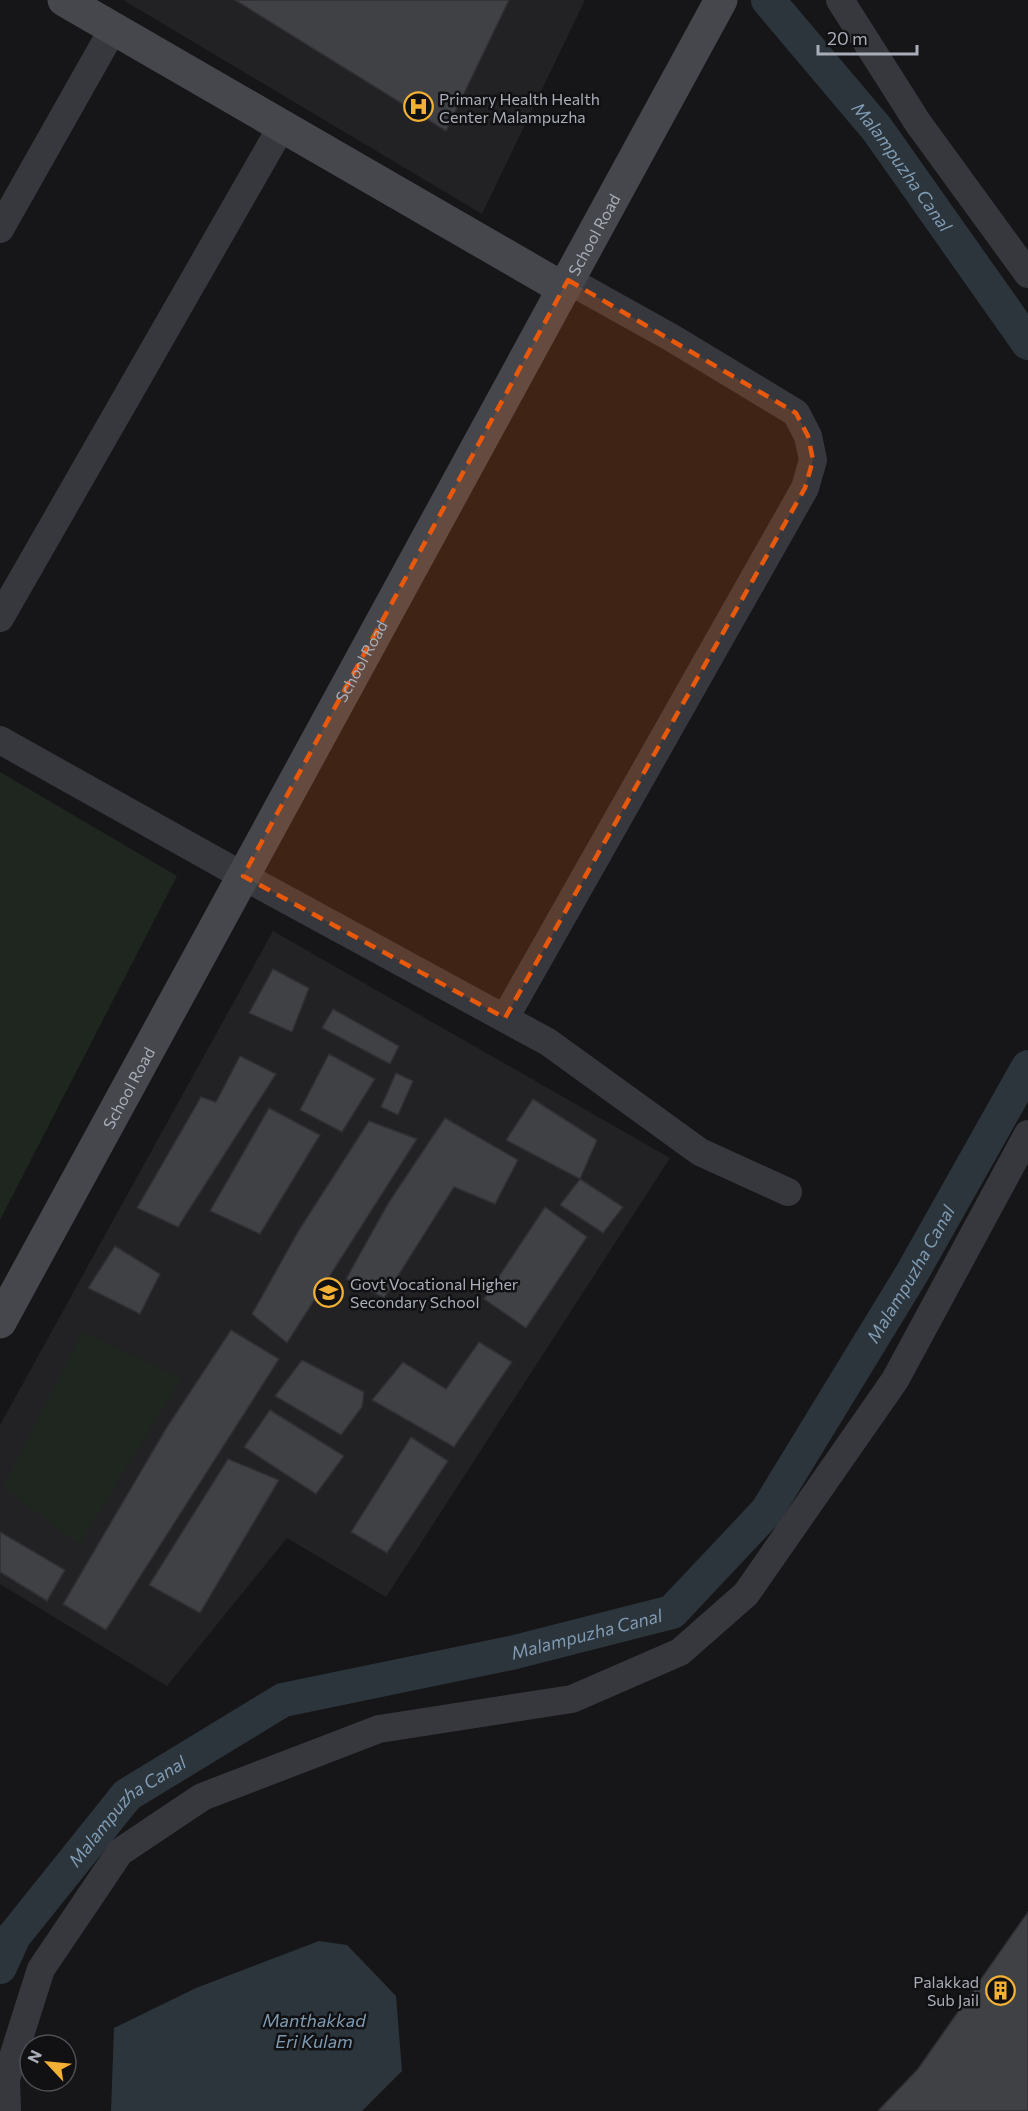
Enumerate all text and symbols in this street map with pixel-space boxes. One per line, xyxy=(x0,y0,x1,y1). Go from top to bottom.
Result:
scale bar xyxy=(818,18,917,56)
text: 20 m xyxy=(827,27,868,49)
place label: Primary Health Health Center Malampuzha xyxy=(439,89,600,126)
hospital icon: Primary Health Health Center Malampuzha xyxy=(402,91,434,123)
water label: Malampuzha Canal xyxy=(848,97,957,236)
street label: School Road xyxy=(563,190,623,278)
street label: School Road xyxy=(331,617,390,705)
street label: School Road xyxy=(98,1043,158,1132)
water label: Malampuzha Canal xyxy=(862,1201,959,1346)
place label: Govt Vocational Higher Secondary School xyxy=(350,1274,519,1311)
school or university icon: Govt Vocational Higher Secondary School xyxy=(313,1276,345,1308)
water label: Malampuzha Canal xyxy=(509,1604,665,1664)
water label: Malampuzha Canal xyxy=(63,1751,190,1871)
place label: Palakkad Sub Jail xyxy=(913,1972,979,2009)
building icon: Palakkad Sub Jail xyxy=(984,1974,1016,2006)
water label: Manthakkad Eri Kulam xyxy=(262,2009,366,2052)
north arrow xyxy=(18,2033,78,2093)
text: N xyxy=(23,2047,45,2066)

